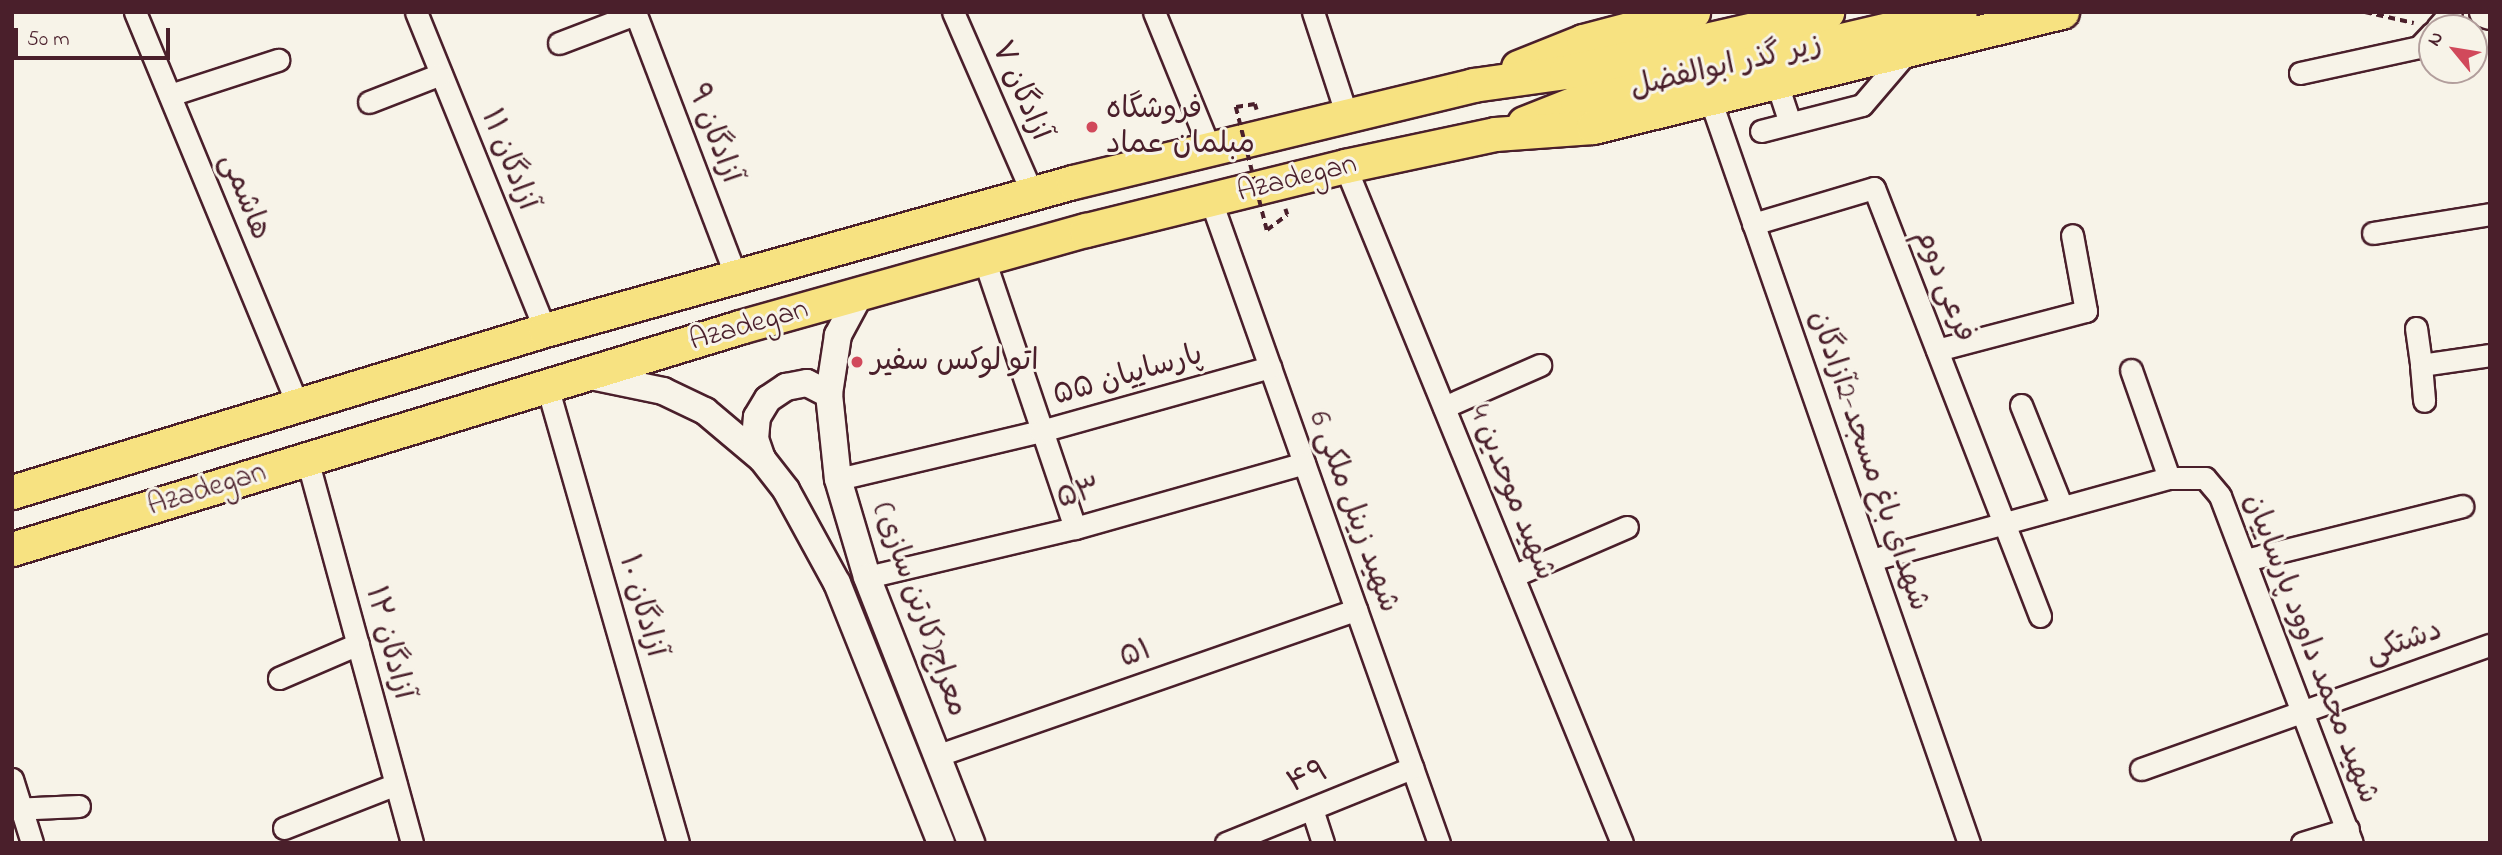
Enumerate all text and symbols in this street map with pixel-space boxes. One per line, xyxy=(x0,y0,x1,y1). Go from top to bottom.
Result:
scale bar xyxy=(18,14,173,58)
north arrow xyxy=(2418,14,2488,84)
text: 50 m xyxy=(27,25,70,55)
street label: زیر گذر ابوالفضل xyxy=(1627,27,1825,107)
text: N xyxy=(2421,27,2451,52)
street label: ۷ آزادگان xyxy=(982,36,1058,146)
street label: ۹ آزادگان xyxy=(678,79,748,189)
place label: فروشگاه مبلمان عماد xyxy=(1106,92,1255,162)
street label: ۱۱ آزادگان xyxy=(471,104,545,216)
marker: فروشگاه مبلمان عماد xyxy=(1084,119,1100,135)
street label: Azadegan xyxy=(1233,147,1361,211)
street label: هاشمی xyxy=(210,148,278,246)
street label: فرعی دوم xyxy=(1906,224,1982,348)
street label: Azadegan xyxy=(685,292,813,360)
street label: شهدای‌ باغ مسجد-2آزادگان xyxy=(1800,306,1936,616)
street label: پارساییان ۵۵ xyxy=(1049,337,1207,415)
place label: اتو لوکس سفیر xyxy=(871,344,1039,380)
marker: اتو لوکس سفیر xyxy=(849,354,865,370)
street label: 4 شهید موحدین xyxy=(1459,400,1563,586)
street label: 6 شهید زینل ملکی xyxy=(1300,406,1406,618)
street label: Azadegan xyxy=(143,455,271,525)
street label: ۵۳ xyxy=(1053,472,1105,518)
street label: شهید محمد داوود پارساییان xyxy=(2234,489,2386,809)
street label: معراج(کارتن سازی) xyxy=(864,498,974,722)
street label: ۱۰ آزادگان xyxy=(609,551,673,661)
street label: ۱۲ آزادگان xyxy=(356,583,420,703)
street label: دشتکی xyxy=(2361,613,2447,673)
street label: ۵۱ xyxy=(1115,633,1157,677)
street label: ۴۹ xyxy=(1282,754,1334,802)

